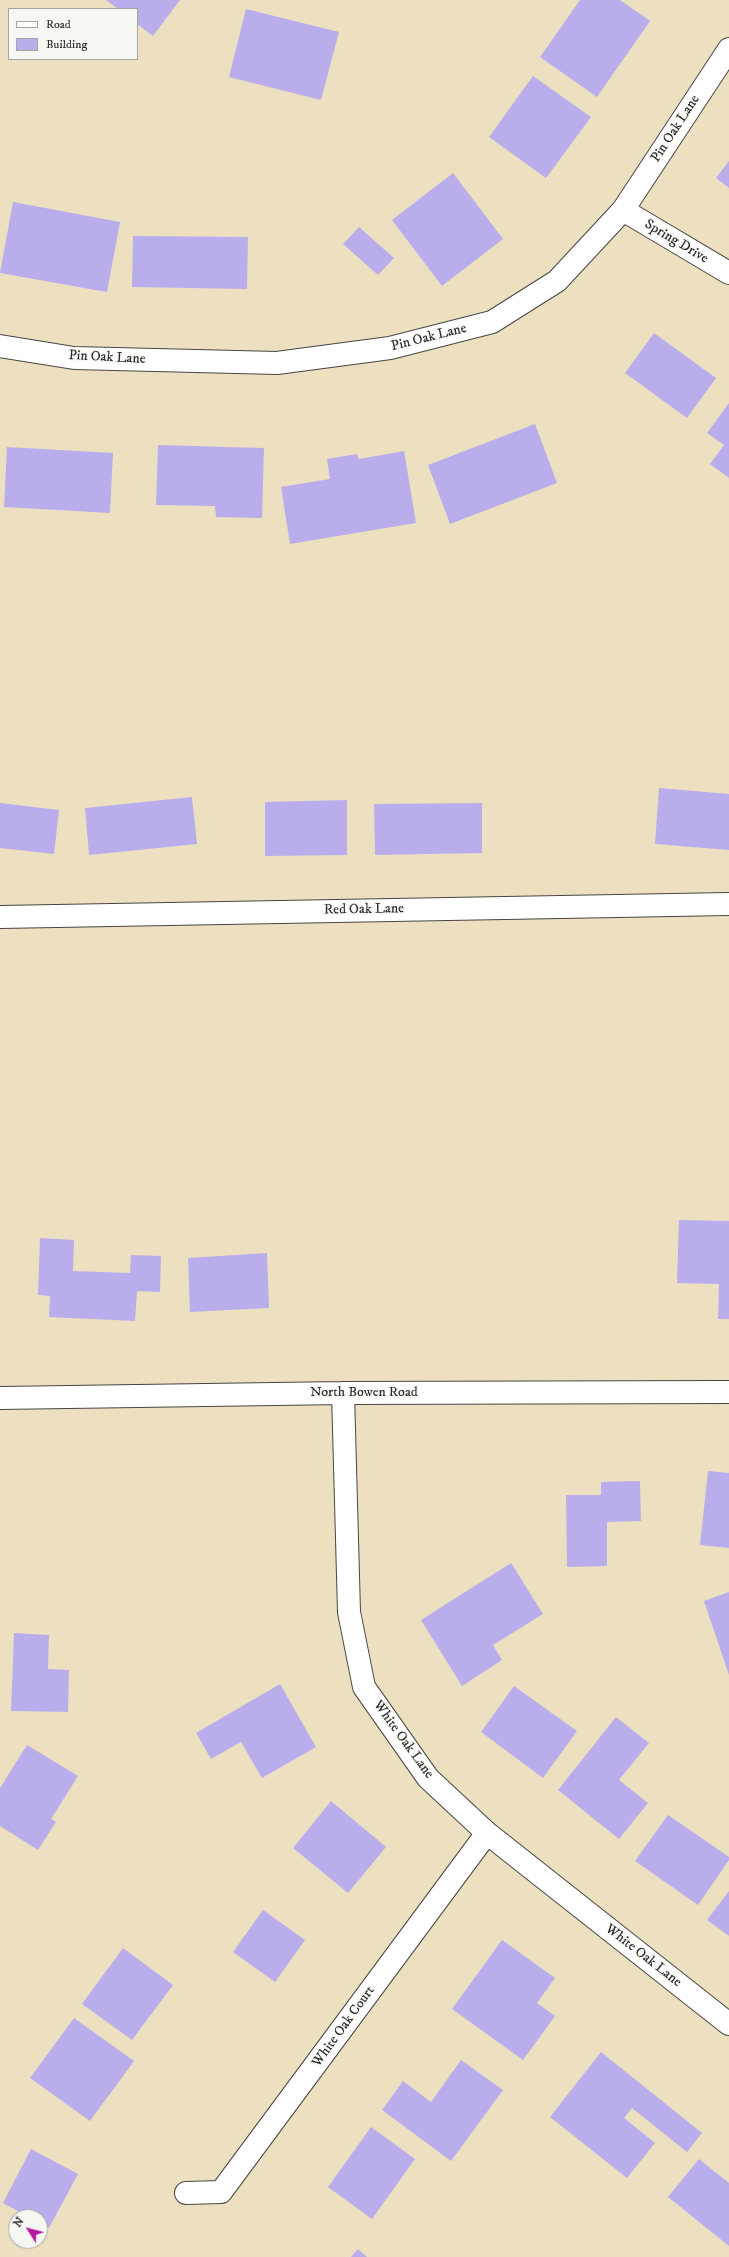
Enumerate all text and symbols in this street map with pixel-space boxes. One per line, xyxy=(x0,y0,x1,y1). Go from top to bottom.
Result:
legend xyxy=(8,8,138,60)
text: Road xyxy=(46,17,71,32)
text: Building xyxy=(46,37,87,52)
street label: Pin Oak Lane xyxy=(648,92,704,166)
street label: Spring Drive xyxy=(641,216,711,268)
street label: Pin Oak Lane xyxy=(390,321,468,355)
street label: Pin Oak Lane xyxy=(68,348,146,368)
street label: Red Oak Lane xyxy=(324,901,404,919)
street label: North Bowen Road xyxy=(310,1385,418,1401)
street label: White Oak Lane xyxy=(369,1698,437,1782)
street label: White Oak Lane xyxy=(601,1921,685,1991)
street label: White Oak Court xyxy=(309,1983,379,2071)
north arrow xyxy=(8,2209,48,2249)
text: N xyxy=(11,2215,27,2230)

